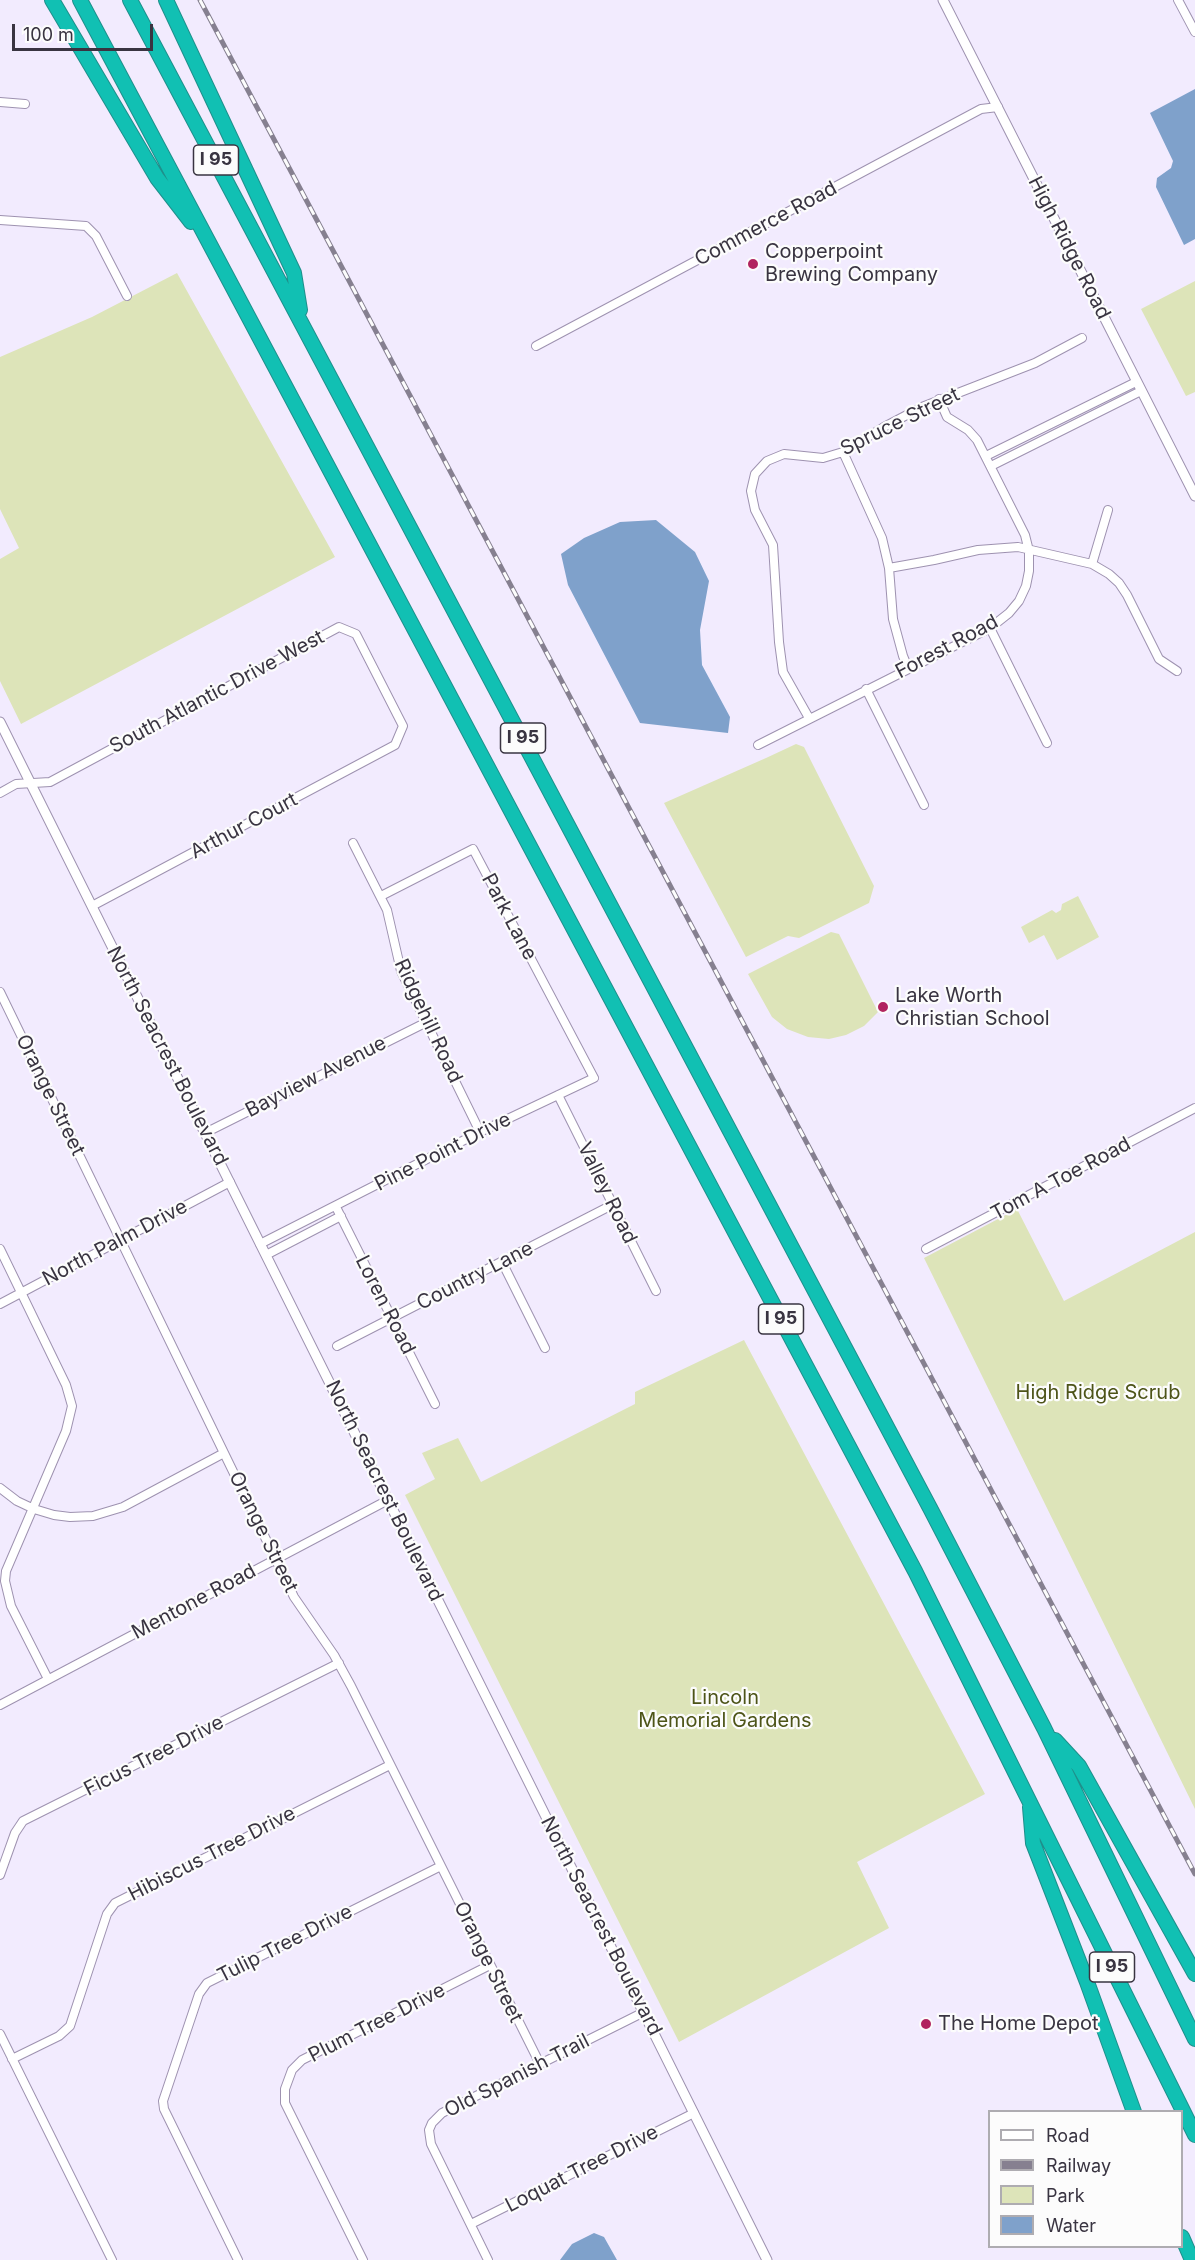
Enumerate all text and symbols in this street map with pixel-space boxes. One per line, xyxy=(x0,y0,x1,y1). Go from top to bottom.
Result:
scale bar xyxy=(15,12,156,50)
text: 100 m xyxy=(23,24,74,45)
road number: I 95 xyxy=(194,145,238,175)
street label: High Ridge Road xyxy=(1023,173,1115,323)
street label: Commerce Road xyxy=(691,176,841,272)
place label: Copperpoint Brewing Company xyxy=(765,240,938,287)
marker: Copperpoint Brewing Company xyxy=(746,257,760,271)
street label: Spruce Street xyxy=(837,383,963,461)
street label: Forest Road xyxy=(892,610,1002,684)
street label: South Atlantic Drive West xyxy=(106,625,328,759)
road number: I 95 xyxy=(500,723,546,753)
street label: Arthur Court xyxy=(186,788,302,864)
street label: Park Lane xyxy=(476,870,542,964)
street label: North Seacrest Boulevard xyxy=(101,942,233,1170)
street label: Ridgehill Road xyxy=(389,955,467,1087)
place label: Lake Worth Christian School xyxy=(895,984,1050,1031)
marker: Lake Worth Christian School xyxy=(876,1000,890,1014)
street label: Orange Street xyxy=(10,1030,90,1160)
street label: Bayview Avenue xyxy=(242,1031,390,1123)
street label: Pine Point Drive xyxy=(371,1107,515,1197)
street label: Tom A Toe Road xyxy=(987,1132,1135,1226)
street label: Valley Road xyxy=(572,1138,642,1248)
street label: North Palm Drive xyxy=(39,1195,191,1291)
street label: Country Lane xyxy=(413,1236,537,1316)
street label: Loren Road xyxy=(350,1252,420,1358)
road number: I 95 xyxy=(758,1304,804,1334)
street label: North Seacrest Boulevard xyxy=(320,1377,448,1605)
park label: High Ridge Scrub xyxy=(1016,1381,1180,1405)
street label: Orange Street xyxy=(223,1467,303,1597)
street label: Mentone Road xyxy=(128,1559,260,1645)
park label: Lincoln Memorial Gardens xyxy=(638,1686,812,1733)
street label: Ficus Tree Drive xyxy=(80,1710,228,1802)
street label: Hibiscus Tree Drive xyxy=(124,1801,300,1907)
street label: North Seacrest Boulevard xyxy=(535,1812,667,2040)
street label: Orange Street xyxy=(448,1897,528,2027)
street label: Tulip Tree Drive xyxy=(213,1900,357,1988)
road number: I 95 xyxy=(1090,1952,1134,1982)
street label: Plum Tree Drive xyxy=(305,1978,449,2068)
place label: The Home Depot xyxy=(938,2012,1099,2036)
marker: The Home Depot xyxy=(919,2017,933,2031)
street label: Old Spanish Trail xyxy=(441,2029,593,2123)
legend xyxy=(988,2110,1183,2248)
street label: Loquat Tree Drive xyxy=(502,2120,662,2218)
text: Road xyxy=(1046,2125,1089,2146)
text: Railway xyxy=(1046,2155,1111,2176)
text: Park xyxy=(1046,2185,1085,2206)
text: Water xyxy=(1046,2215,1096,2236)

